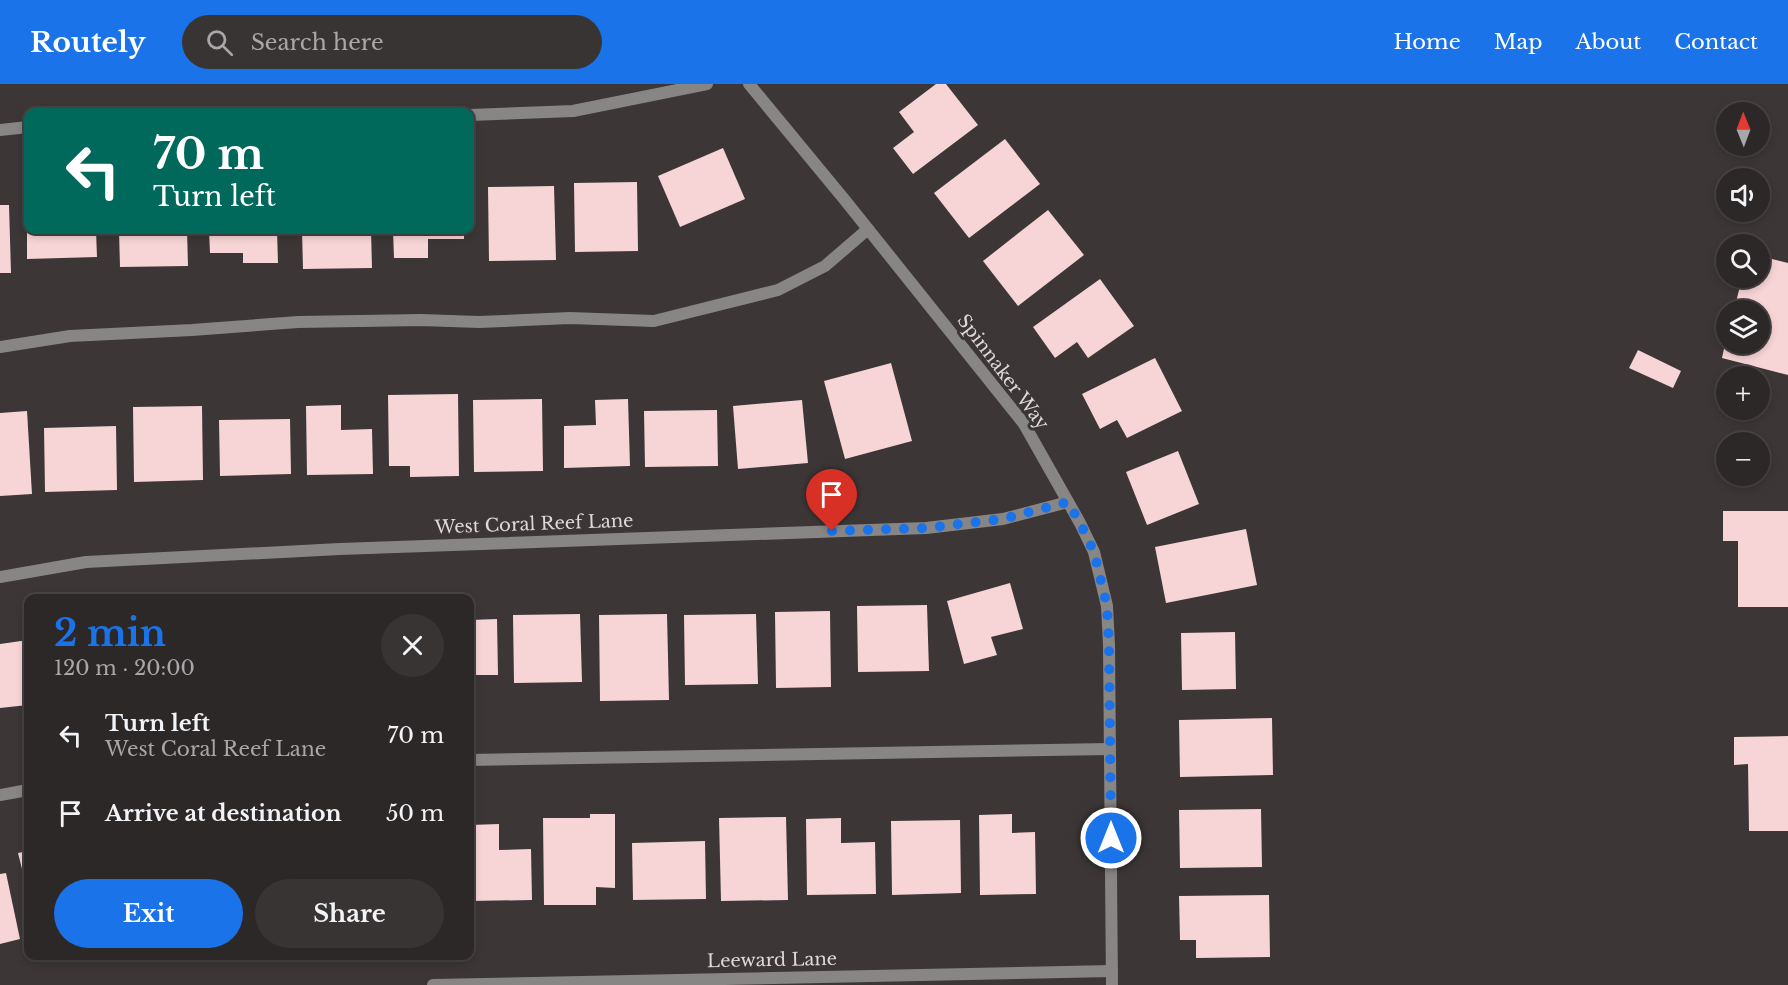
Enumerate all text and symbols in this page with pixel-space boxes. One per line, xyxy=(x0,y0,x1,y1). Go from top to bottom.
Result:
search box xyxy=(182,15,602,69)
text: Routely xyxy=(30,25,146,60)
icon: search xyxy=(203,26,236,59)
text: Search here xyxy=(251,29,384,56)
text: Home xyxy=(1394,29,1461,55)
text: Map xyxy=(1494,29,1542,55)
text: About xyxy=(1575,29,1641,55)
text: Contact xyxy=(1674,29,1758,55)
north arrow xyxy=(1716,102,1770,156)
map controls xyxy=(1716,102,1770,486)
text: 70 m xyxy=(153,128,264,180)
icon: left xyxy=(54,132,132,210)
button: sound xyxy=(1716,168,1770,222)
text: Turn left xyxy=(153,180,276,213)
button: search xyxy=(1716,234,1770,288)
button: layers xyxy=(1716,300,1770,354)
street label: Spinnaker Way xyxy=(952,310,1054,434)
button: + xyxy=(1716,366,1770,420)
button: − xyxy=(1716,432,1770,486)
pin xyxy=(806,469,857,531)
icon: arrive xyxy=(815,478,848,511)
street label: West Coral Reef Lane xyxy=(433,510,634,539)
text: 2 min xyxy=(54,611,166,656)
button: close xyxy=(381,614,444,677)
text: 120 m · 20:00 xyxy=(54,656,195,680)
text: Turn left xyxy=(105,710,210,737)
icon: left xyxy=(54,719,87,752)
text: 70 m xyxy=(387,722,444,749)
text: West Coral Reef Lane xyxy=(105,737,326,761)
icon: arrive xyxy=(54,797,87,830)
text: Arrive at destination xyxy=(105,800,342,827)
text: 50 m xyxy=(386,800,444,827)
position arrow xyxy=(1079,806,1143,870)
button: Exit xyxy=(54,879,243,948)
button: Share xyxy=(255,879,444,948)
street label: Leeward Lane xyxy=(707,948,837,972)

